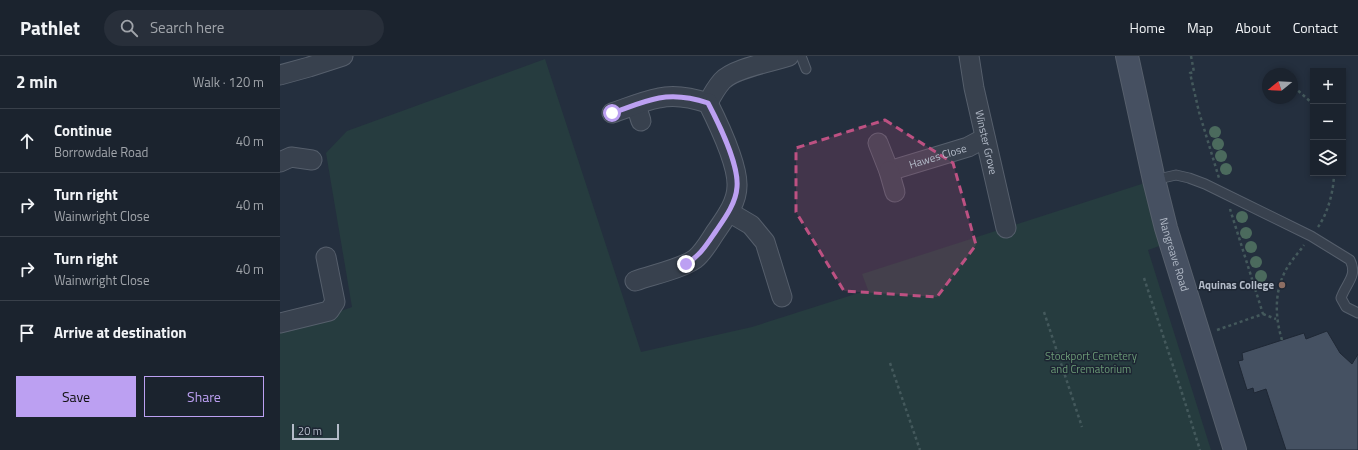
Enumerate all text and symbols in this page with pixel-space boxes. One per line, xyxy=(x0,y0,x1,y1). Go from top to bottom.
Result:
search box xyxy=(104,10,384,46)
text: Pathlet xyxy=(20,13,80,42)
text: Search here xyxy=(150,16,224,39)
icon: search xyxy=(118,17,140,39)
text: Home xyxy=(1130,17,1165,38)
text: Map xyxy=(1187,17,1213,38)
text: About xyxy=(1235,17,1271,38)
text: Contact xyxy=(1293,17,1338,38)
north arrow xyxy=(1262,68,1298,104)
map controls xyxy=(1310,68,1346,176)
button: + xyxy=(1310,68,1346,104)
text: 2 min xyxy=(16,69,57,95)
text: Walk · 120 m xyxy=(193,72,264,92)
route start xyxy=(603,104,621,122)
button: − xyxy=(1310,104,1346,140)
street label: Winster Grove xyxy=(971,108,1002,177)
text: Continue xyxy=(54,119,112,142)
icon: ahead xyxy=(16,130,38,152)
text: 40 m xyxy=(236,131,264,151)
street label: Hawes Close xyxy=(907,140,969,172)
button: layers xyxy=(1310,140,1346,176)
text: Borrowdale Road xyxy=(54,142,148,162)
text: Turn right xyxy=(54,183,118,206)
icon: right xyxy=(16,194,38,216)
text: 40 m xyxy=(236,195,264,215)
text: Wainwright Close xyxy=(54,206,149,226)
street label: Nangreave Road xyxy=(1156,216,1193,293)
text: Turn right xyxy=(54,247,118,270)
route end xyxy=(677,255,695,273)
icon: right xyxy=(16,258,38,280)
text: 40 m xyxy=(236,259,264,279)
text: Wainwright Close xyxy=(54,270,149,290)
place label: Aquinas College xyxy=(1198,277,1274,293)
marker: Aquinas College xyxy=(1277,280,1287,290)
text: Arrive at destination xyxy=(54,321,187,344)
icon: arrive xyxy=(16,322,38,344)
park label: Stockport Cemetery and Crematorium xyxy=(1045,348,1138,377)
button: Save xyxy=(16,376,136,417)
button: Share xyxy=(144,376,264,417)
scale bar xyxy=(292,422,339,441)
text: 20 m xyxy=(298,423,322,439)

